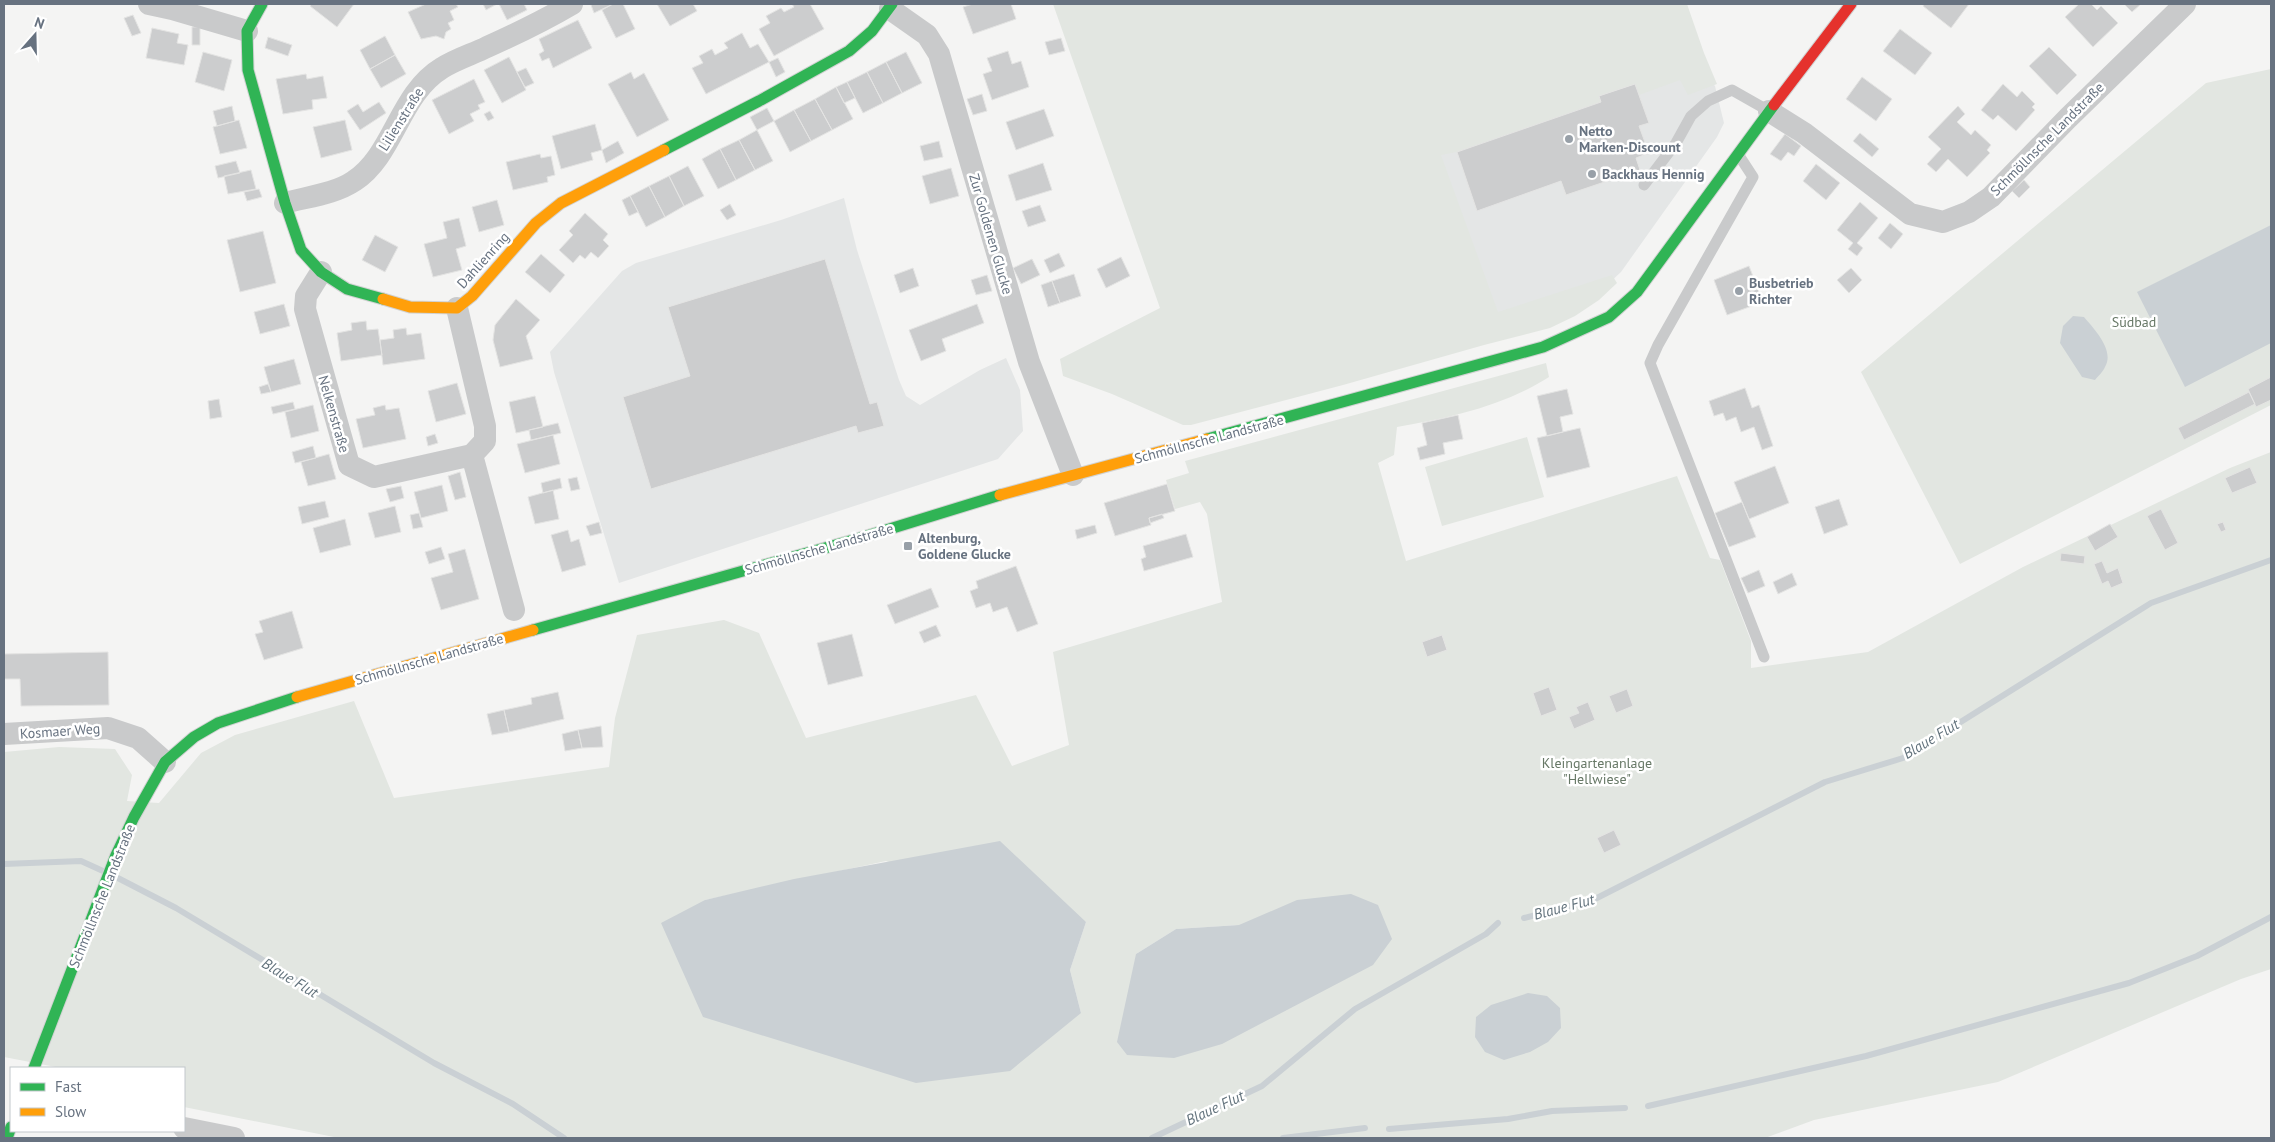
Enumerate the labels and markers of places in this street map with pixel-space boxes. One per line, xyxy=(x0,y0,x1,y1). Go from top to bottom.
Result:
place label: Netto Marken-Discount xyxy=(1579,122,1681,156)
marker: Netto Marken-Discount xyxy=(1563,133,1575,145)
place label: Backhaus Hennig xyxy=(1602,165,1704,183)
marker: Backhaus Hennig xyxy=(1586,168,1598,180)
place label: Busbetrieb Richter xyxy=(1749,274,1814,308)
marker: Busbetrieb Richter xyxy=(1733,285,1745,297)
place label: Altenburg, Goldene Glucke xyxy=(918,529,1011,563)
marker: Altenburg, Goldene Glucke xyxy=(902,540,914,552)

